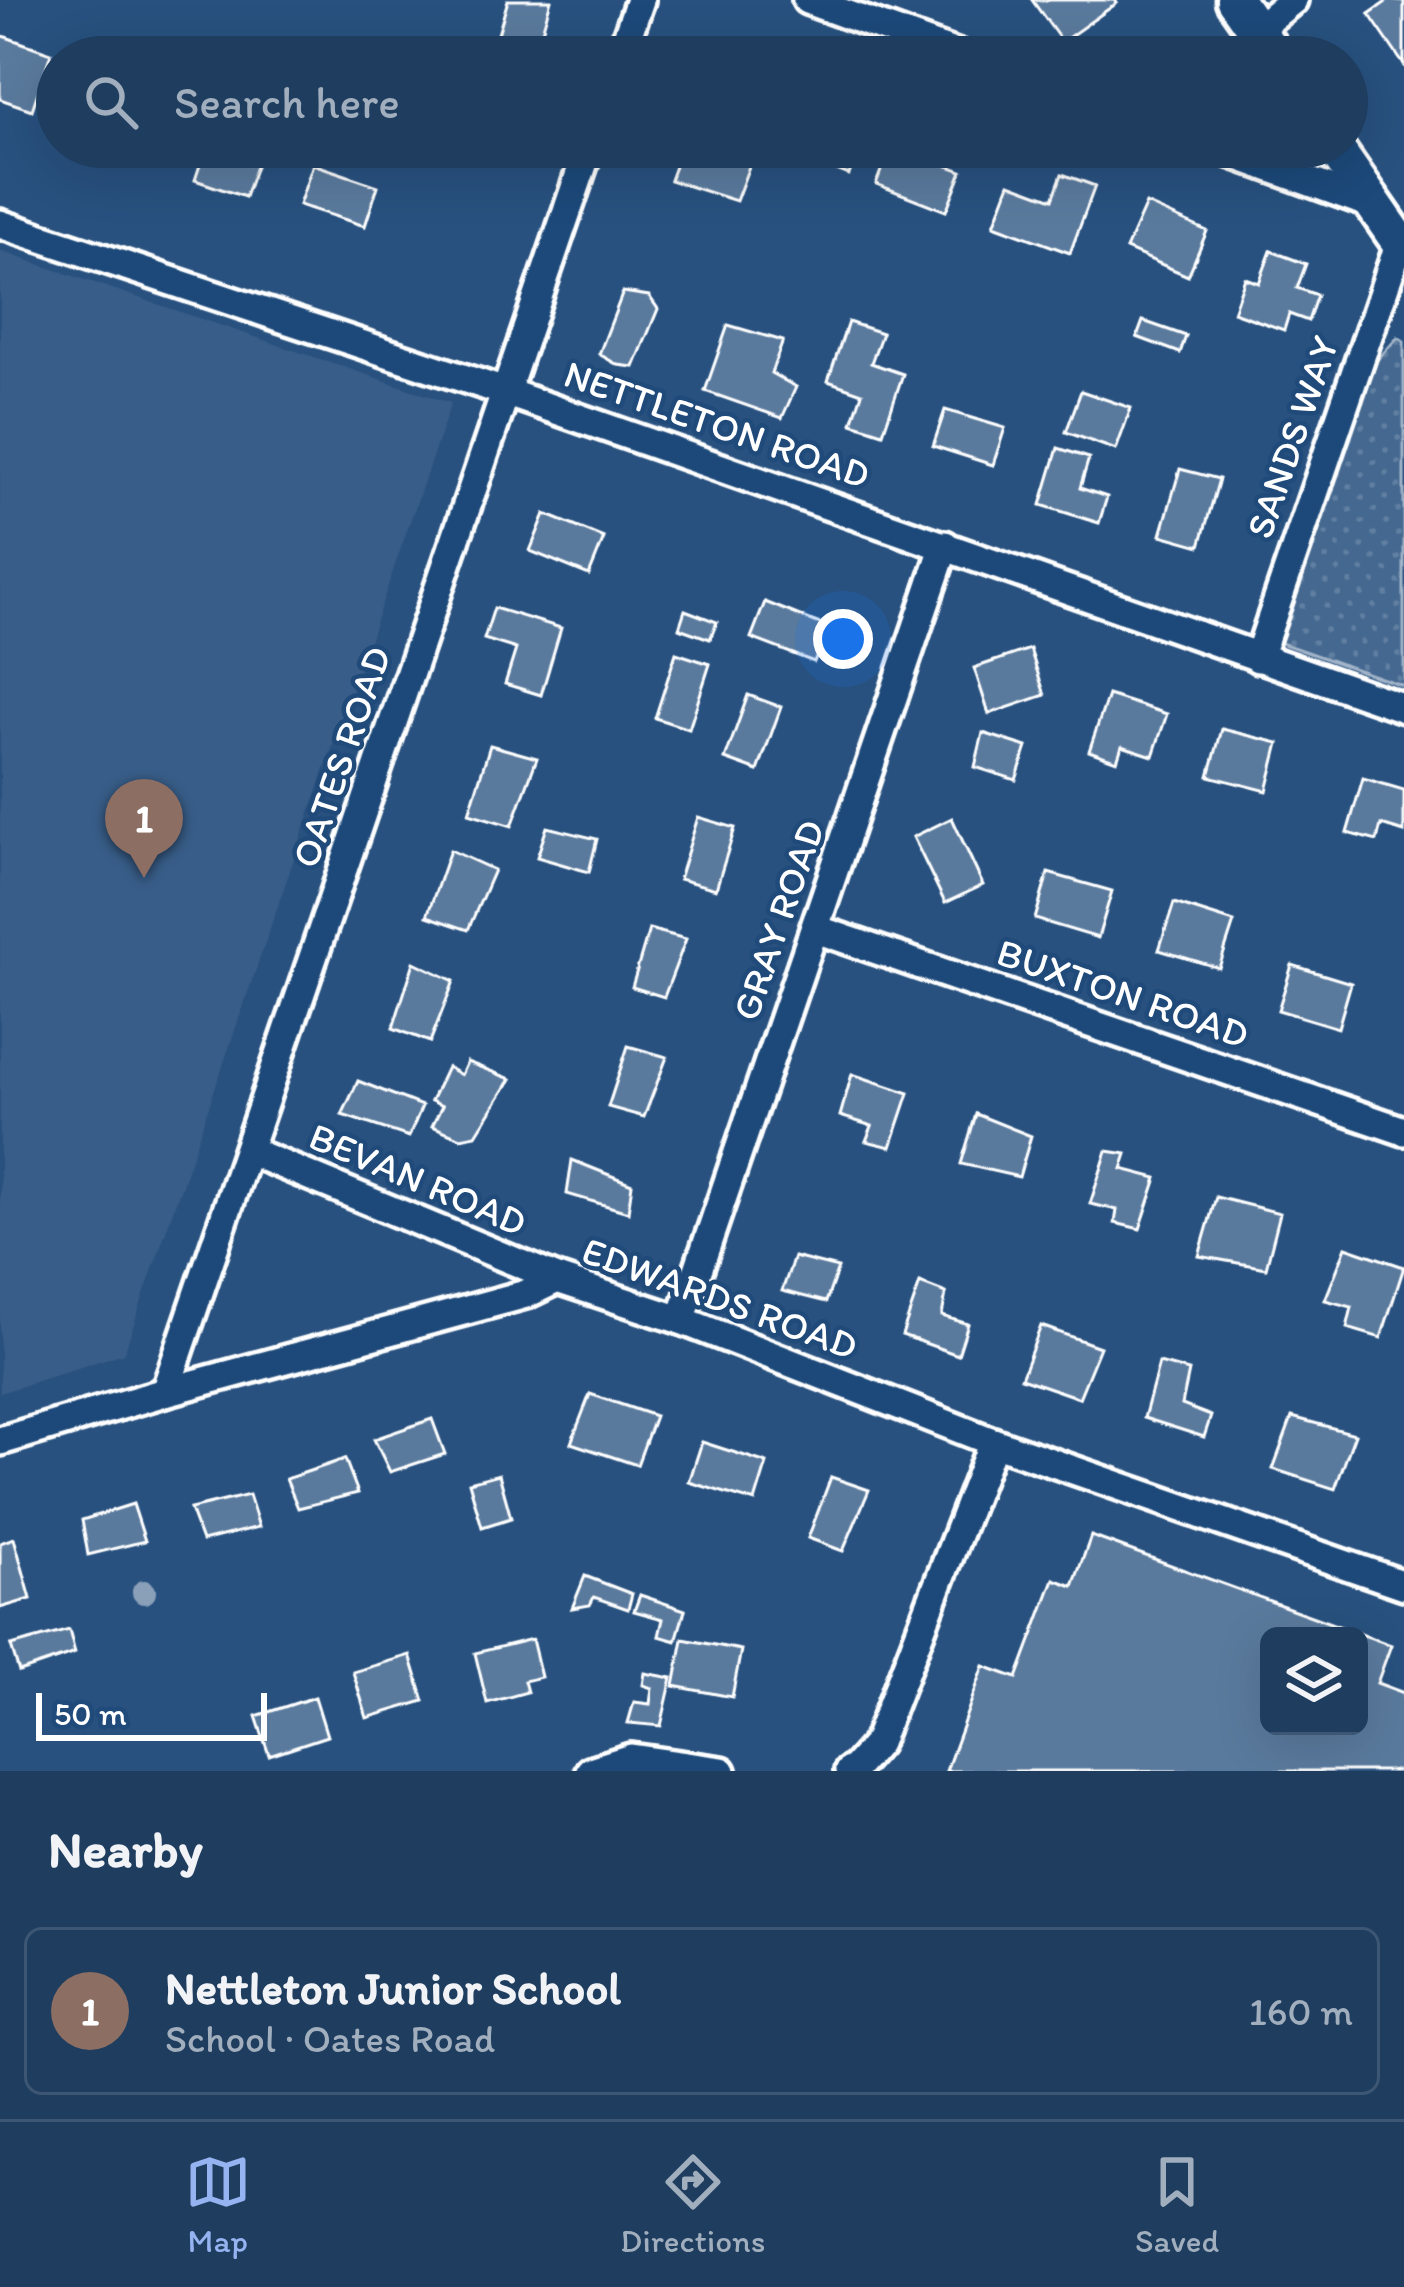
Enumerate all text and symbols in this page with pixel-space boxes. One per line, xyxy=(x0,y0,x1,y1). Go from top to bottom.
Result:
search box xyxy=(36,36,1368,168)
icon: search xyxy=(78,69,144,135)
text: Search here xyxy=(174,75,400,129)
street label: SANDS WAY xyxy=(1236,330,1348,544)
street label: NETTLETON ROAD xyxy=(558,350,876,498)
your location xyxy=(813,609,873,669)
street label: OATES ROAD xyxy=(281,640,401,874)
pin: 1 xyxy=(105,779,183,878)
street label: GRAY ROAD xyxy=(722,814,834,1026)
street label: BUXTON ROAD xyxy=(991,928,1255,1058)
street label: BEVAN ROAD xyxy=(302,1112,534,1246)
street label: EDWARDS ROAD xyxy=(576,1226,864,1370)
map controls xyxy=(1260,1627,1368,1735)
button: layers xyxy=(1260,1627,1368,1735)
scale bar xyxy=(36,1687,267,1740)
text: 50 m xyxy=(54,1694,127,1733)
text: Nearby xyxy=(48,1819,203,1880)
text: Nettleton Junior School xyxy=(165,1961,621,2015)
text: 1 xyxy=(81,1988,99,2035)
text: 160 m xyxy=(1249,1988,1353,2035)
text: School · Oates Road xyxy=(165,2015,495,2062)
tab: Map xyxy=(185,2149,251,2260)
tab: Directions xyxy=(620,2149,765,2260)
tab: Saved xyxy=(1135,2149,1219,2260)

